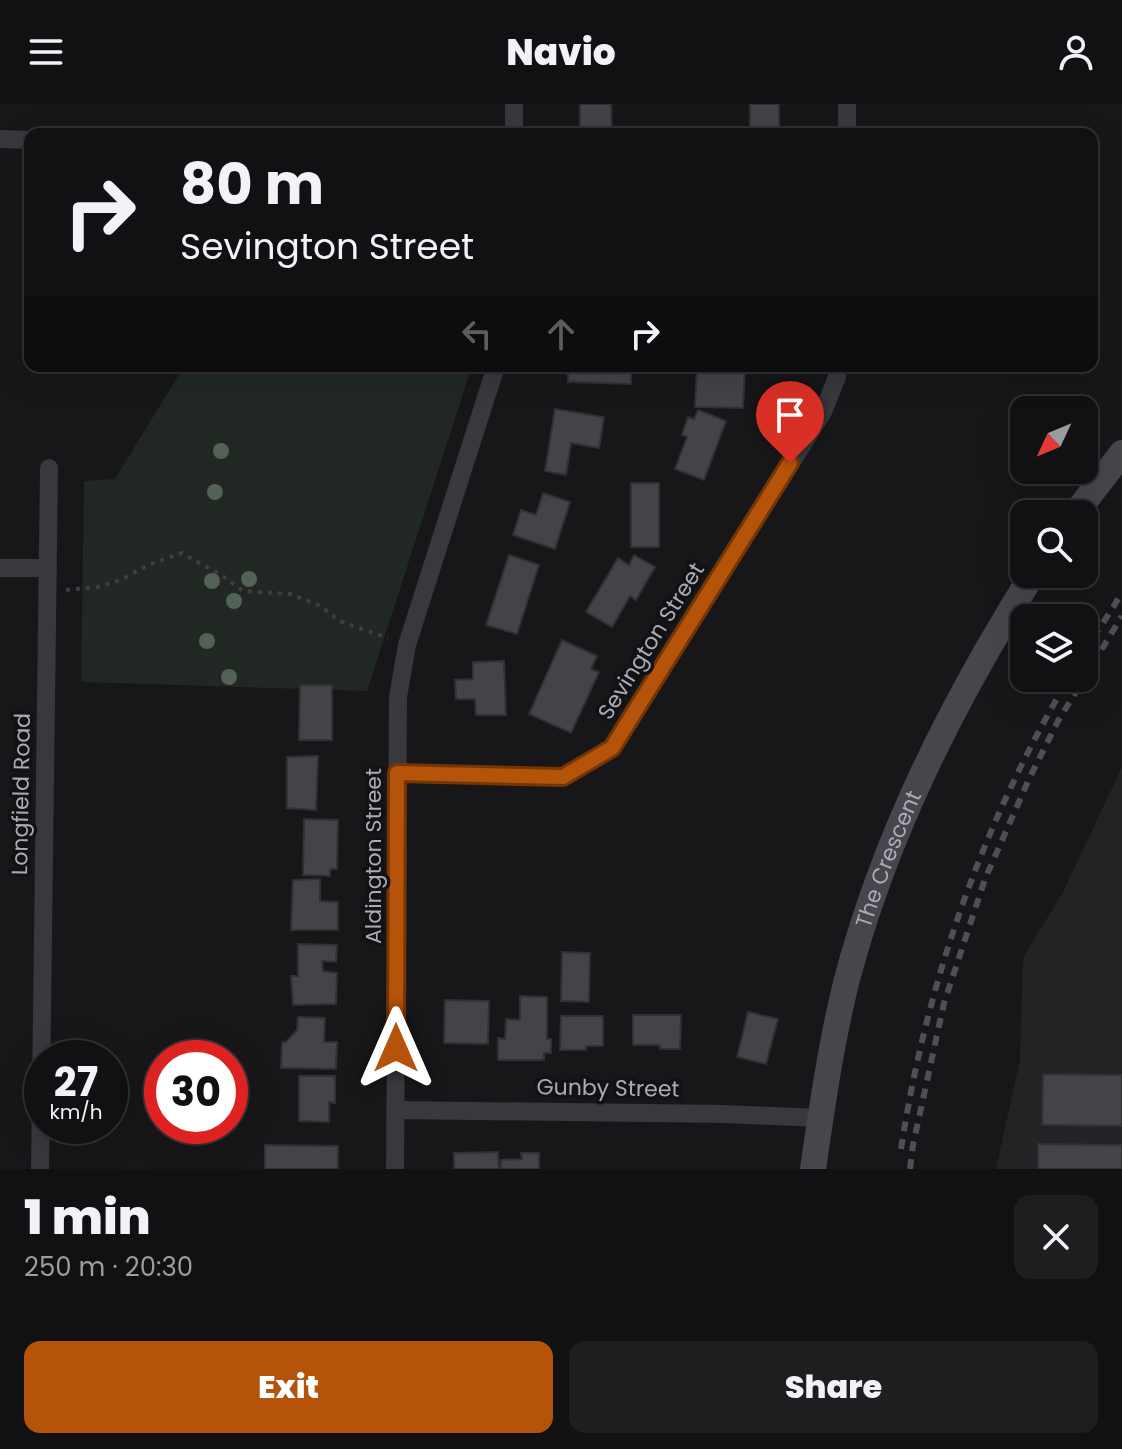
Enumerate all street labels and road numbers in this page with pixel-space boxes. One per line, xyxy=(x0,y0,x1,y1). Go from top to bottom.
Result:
street label: Sevington Street xyxy=(590,557,712,725)
street label: Longfield Road xyxy=(4,713,38,875)
street label: Aldington Street xyxy=(358,768,389,944)
street label: The Crescent xyxy=(848,785,929,932)
street label: Gunby Street xyxy=(536,1071,680,1105)

